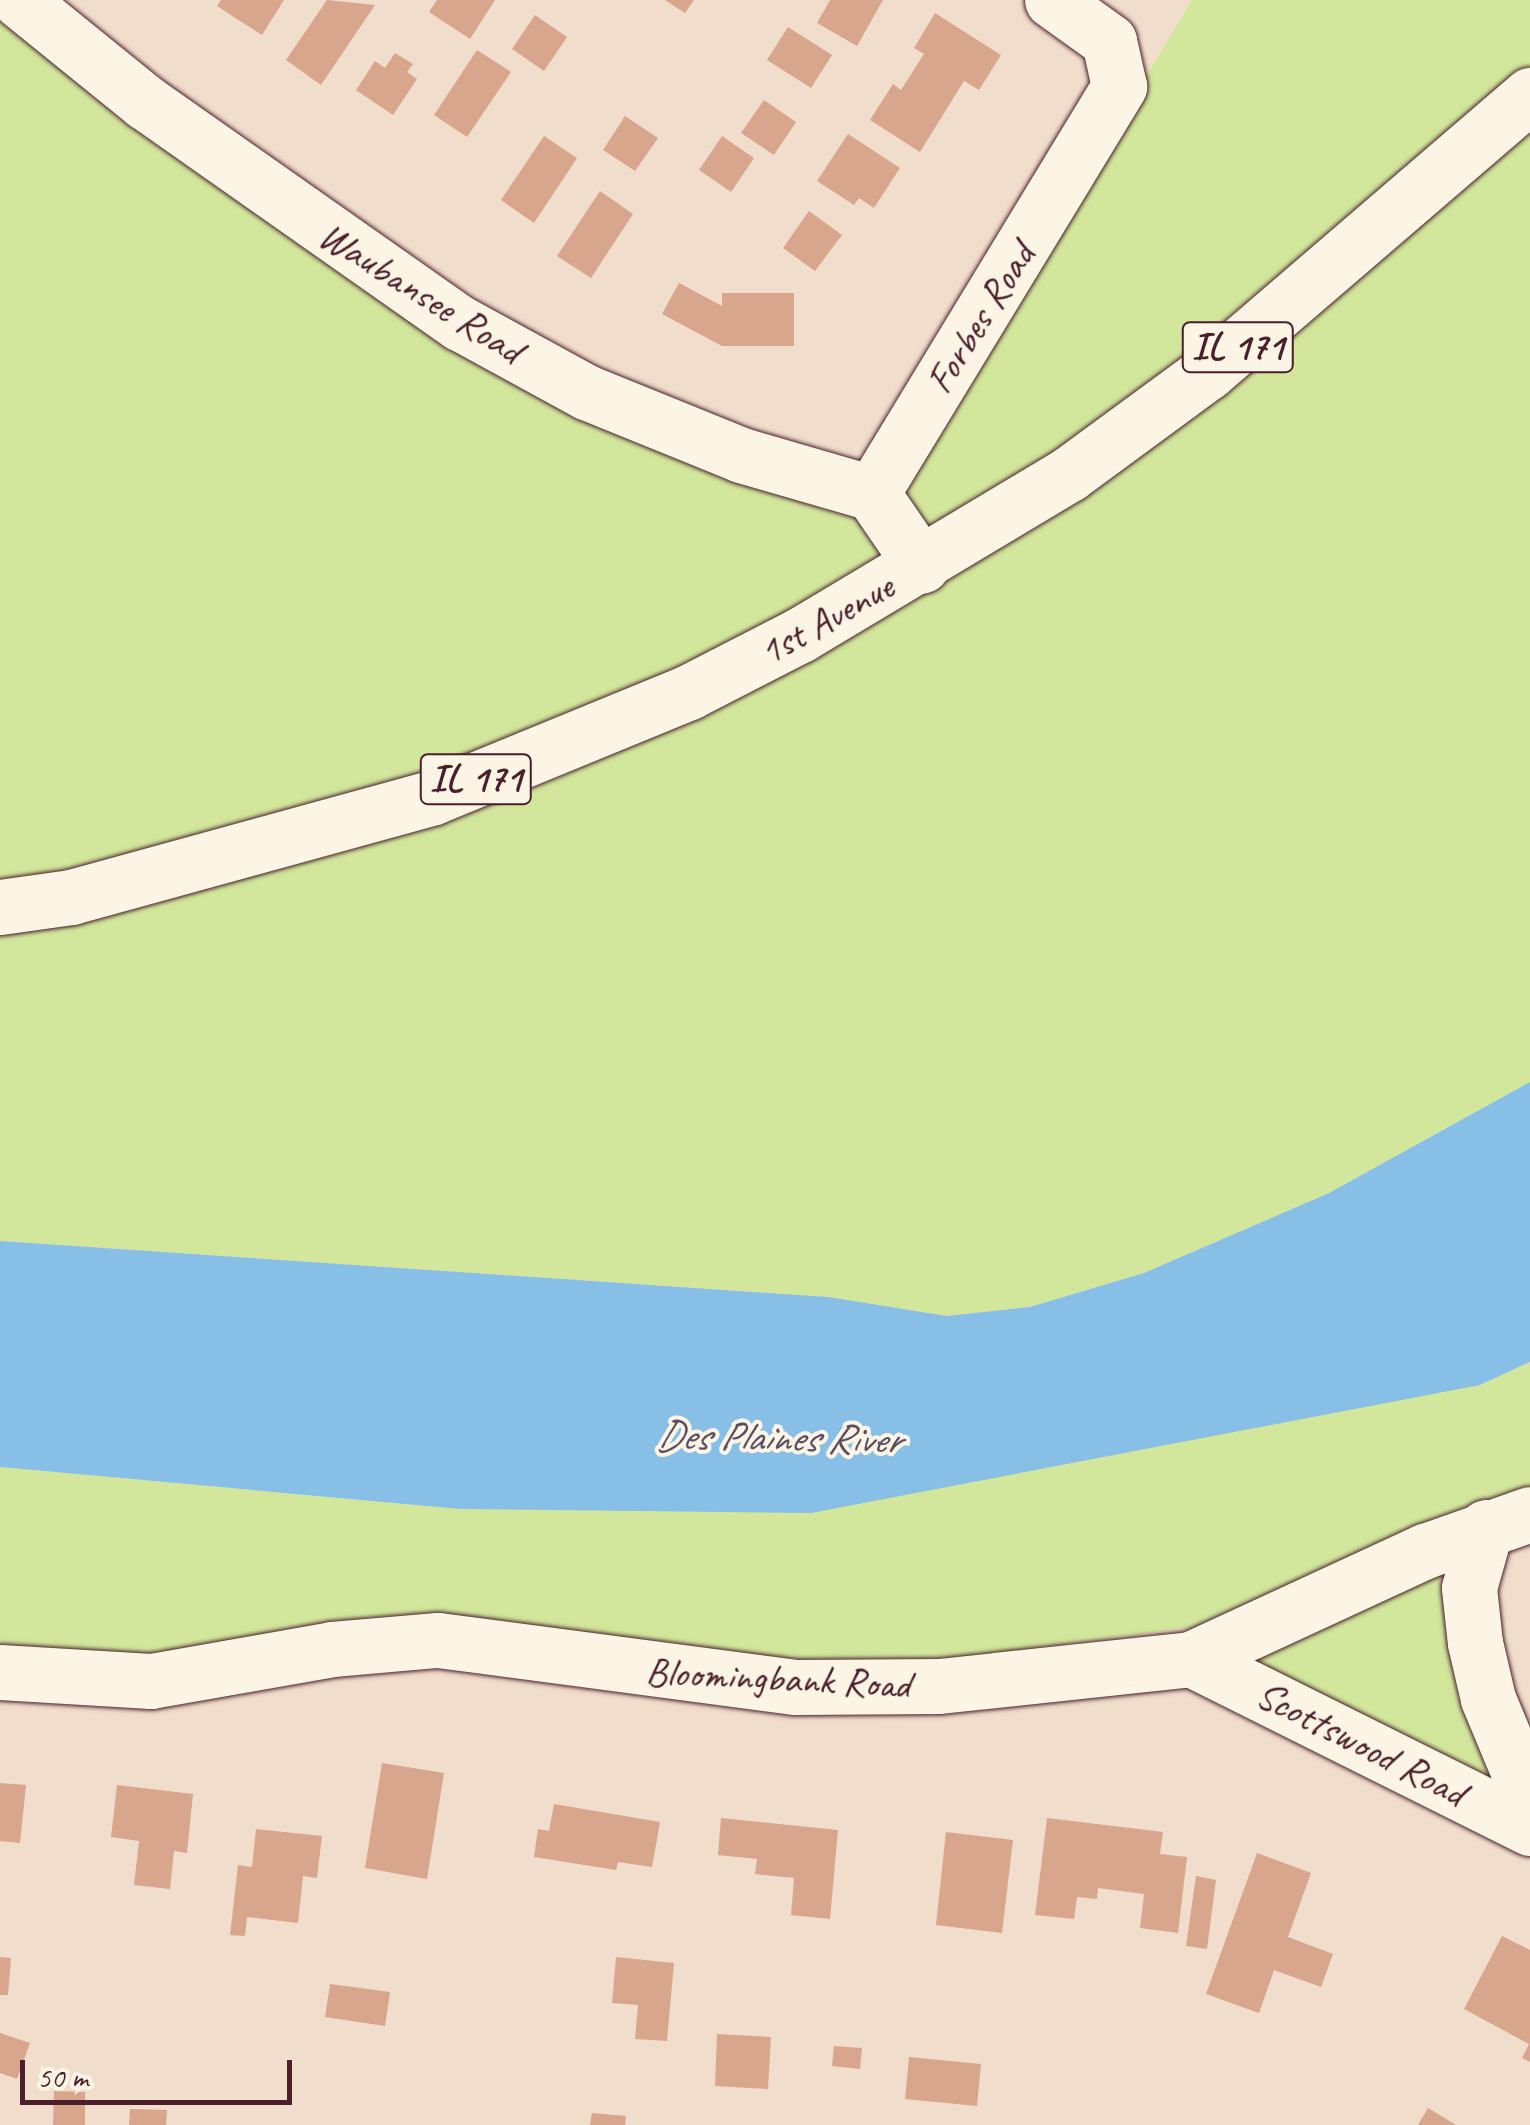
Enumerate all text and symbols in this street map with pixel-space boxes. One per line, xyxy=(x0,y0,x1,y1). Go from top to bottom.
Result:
street label: Waubansee Road xyxy=(311,211,531,373)
street label: Forbes Road xyxy=(916,235,1044,401)
road number: IL 171 xyxy=(1180,314,1296,380)
street label: 1st Avenue xyxy=(750,563,902,675)
road number: IL 171 xyxy=(418,746,534,812)
water label: Des Plaines River xyxy=(654,1411,902,1465)
street label: Bloomingbank Road xyxy=(645,1647,911,1709)
street label: Scottswood Road xyxy=(1248,1670,1474,1816)
scale bar xyxy=(25,2040,298,2102)
text: 50 m xyxy=(37,2058,88,2096)

